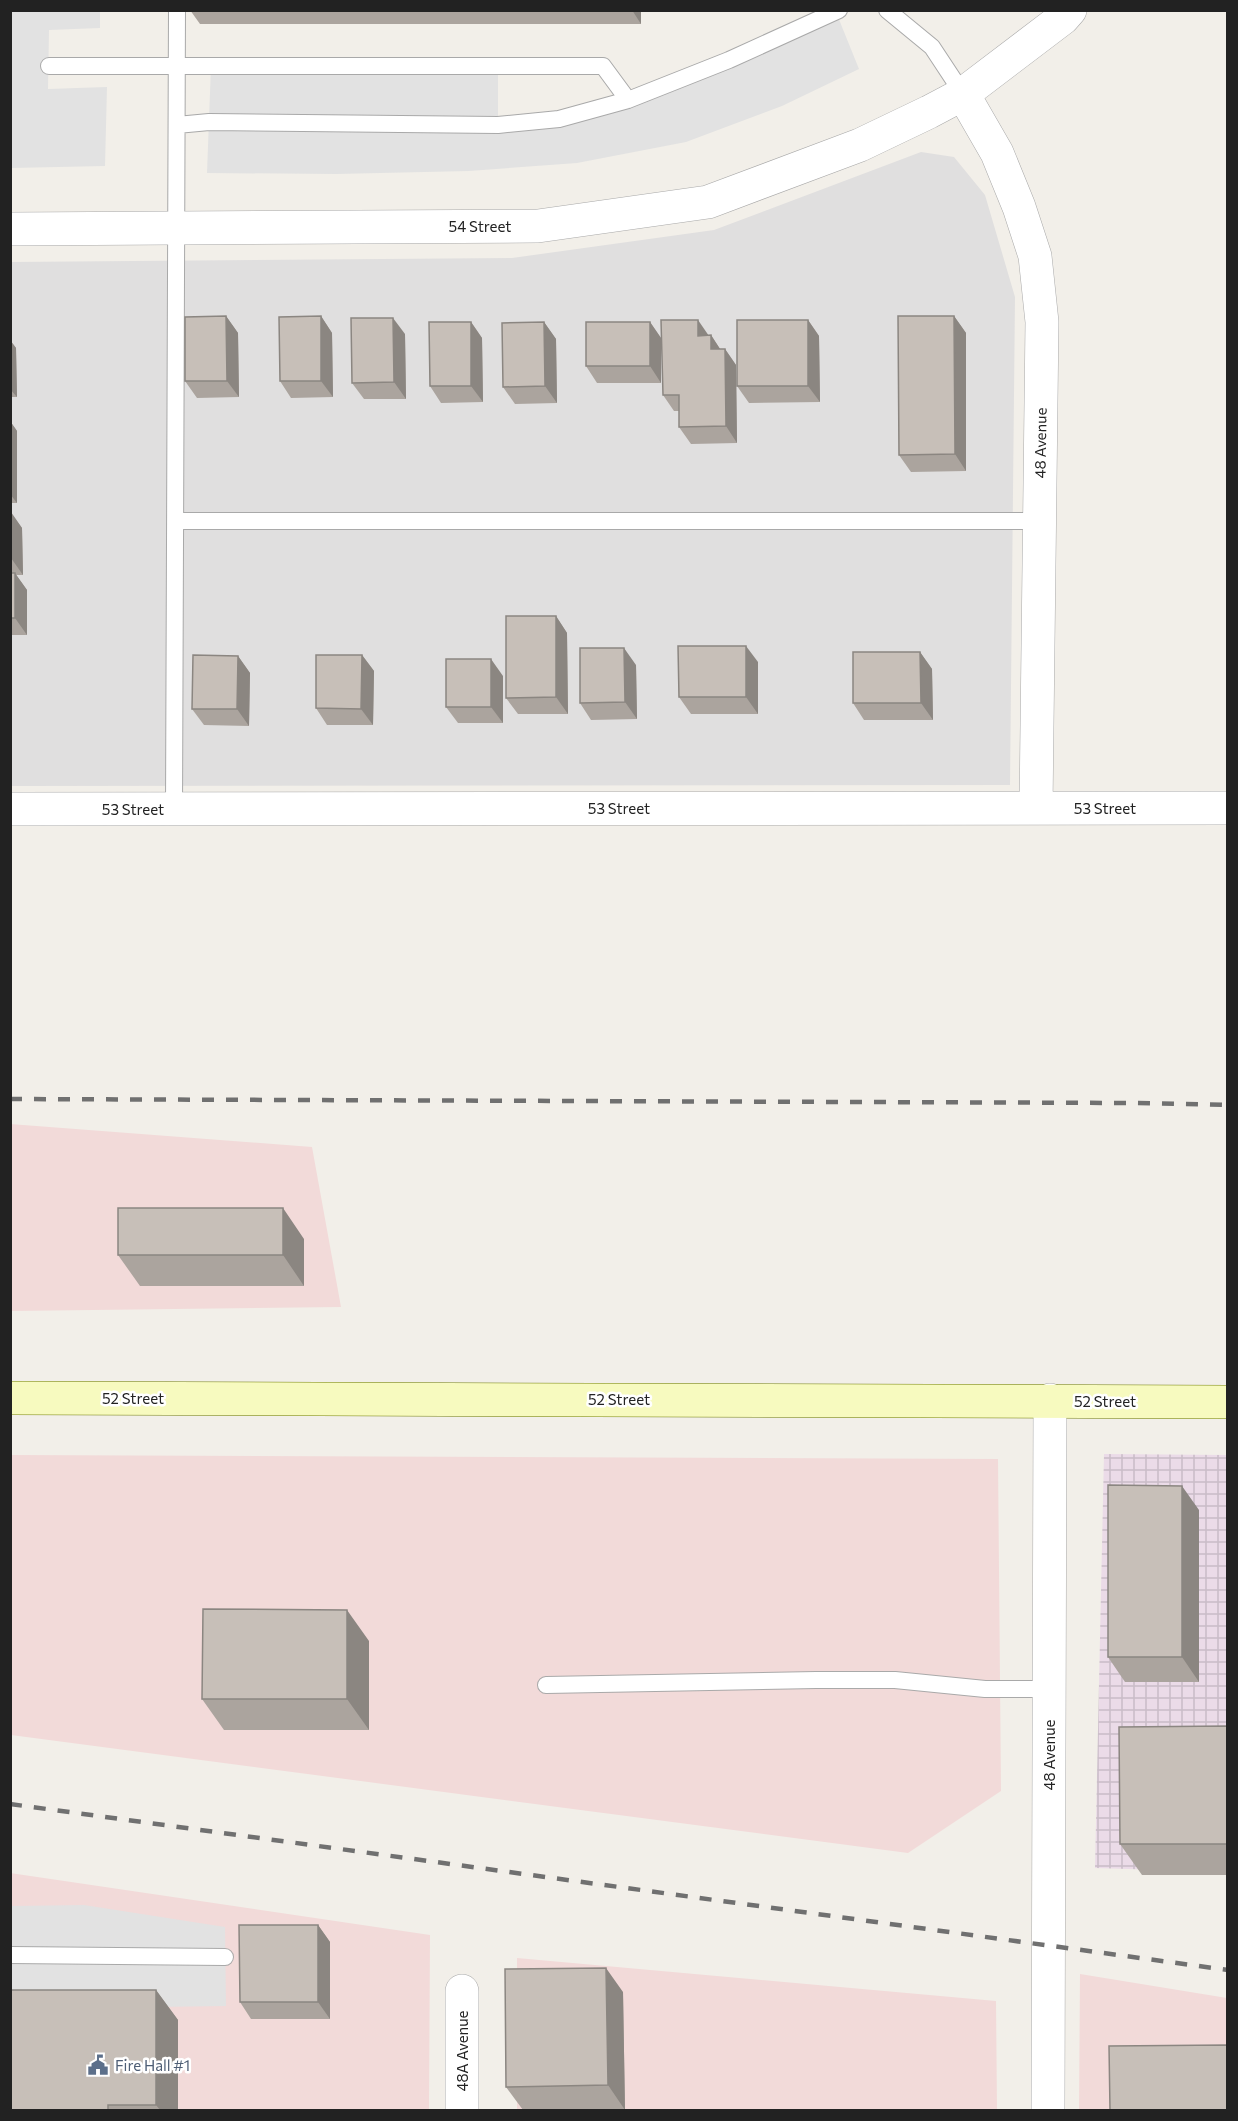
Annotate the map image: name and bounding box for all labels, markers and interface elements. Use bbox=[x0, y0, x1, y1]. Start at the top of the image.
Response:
street label: 54 Street bbox=[449, 217, 511, 235]
street label: 48 Avenue bbox=[1030, 407, 1050, 479]
street label: 53 Street bbox=[588, 799, 650, 817]
street label: 53 Street bbox=[1074, 799, 1136, 817]
street label: 53 Street bbox=[102, 800, 164, 818]
street label: 52 Street bbox=[102, 1389, 164, 1407]
street label: 52 Street bbox=[588, 1390, 650, 1408]
street label: 52 Street bbox=[1074, 1392, 1136, 1410]
street label: 48 Avenue bbox=[1040, 1719, 1058, 1790]
street label: 48A Avenue bbox=[453, 2010, 471, 2092]
public building icon: Fire Hall #1 bbox=[86, 2053, 110, 2077]
place label: Fire Hall #1 bbox=[115, 2056, 190, 2074]

